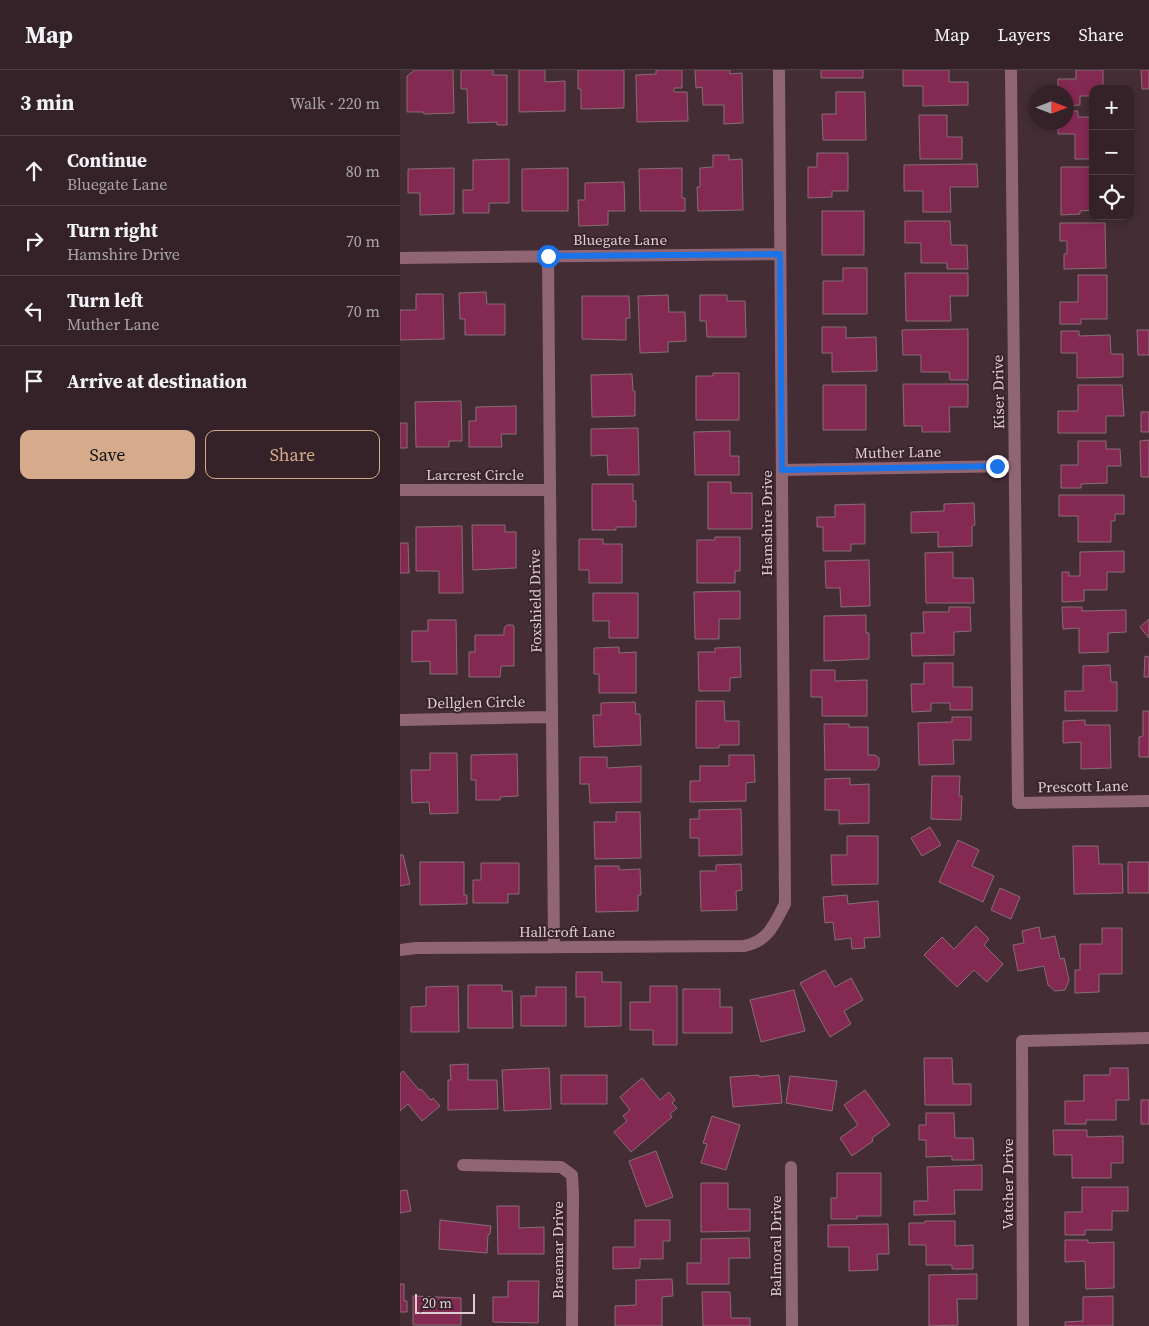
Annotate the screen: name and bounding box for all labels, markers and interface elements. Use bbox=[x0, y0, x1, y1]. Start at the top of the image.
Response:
text: Map bbox=[25, 18, 73, 51]
text: Map bbox=[934, 22, 969, 47]
text: Layers bbox=[997, 22, 1050, 47]
text: Share bbox=[1078, 22, 1124, 47]
north arrow bbox=[1029, 85, 1074, 130]
map controls bbox=[1089, 85, 1134, 220]
button: + bbox=[1089, 85, 1134, 130]
text: 3 min bbox=[20, 88, 75, 117]
text: Walk · 220 m bbox=[290, 92, 380, 114]
button: − bbox=[1089, 130, 1134, 175]
text: Continue bbox=[67, 147, 147, 173]
icon: ahead bbox=[20, 157, 48, 185]
text: 80 m bbox=[346, 160, 380, 182]
text: Bluegate Lane bbox=[67, 173, 168, 195]
button: locate bbox=[1089, 175, 1134, 220]
text: Turn right bbox=[67, 217, 158, 243]
icon: right bbox=[20, 227, 48, 255]
street label: Bluegate Lane bbox=[573, 229, 667, 250]
text: 70 m bbox=[346, 230, 380, 252]
text: Hamshire Drive bbox=[67, 243, 180, 265]
route start bbox=[537, 245, 560, 268]
text: Turn left bbox=[67, 287, 143, 313]
icon: left bbox=[20, 297, 48, 325]
text: 70 m bbox=[346, 300, 380, 322]
text: Muther Lane bbox=[67, 313, 159, 335]
street label: Kiser Drive bbox=[987, 354, 1009, 429]
icon: arrive bbox=[20, 367, 48, 395]
text: Arrive at destination bbox=[67, 368, 247, 394]
button: Save bbox=[20, 430, 195, 479]
button: Share bbox=[205, 430, 380, 479]
street label: Muther Lane bbox=[855, 441, 942, 463]
route end bbox=[986, 455, 1009, 478]
street label: Larcrest Circle bbox=[426, 464, 524, 485]
street label: Hamshire Drive bbox=[756, 470, 777, 576]
street label: Foxshield Drive bbox=[524, 549, 546, 653]
street label: Dellglen Circle bbox=[426, 691, 526, 713]
street label: Prescott Lane bbox=[1037, 775, 1129, 797]
street label: Hallcroft Lane bbox=[519, 921, 615, 942]
street label: Vatcher Drive bbox=[997, 1138, 1018, 1230]
street label: Balmoral Drive bbox=[765, 1195, 786, 1297]
street label: Braemar Drive bbox=[547, 1201, 568, 1299]
scale bar bbox=[415, 1291, 475, 1314]
text: 20 m bbox=[422, 1293, 452, 1313]

